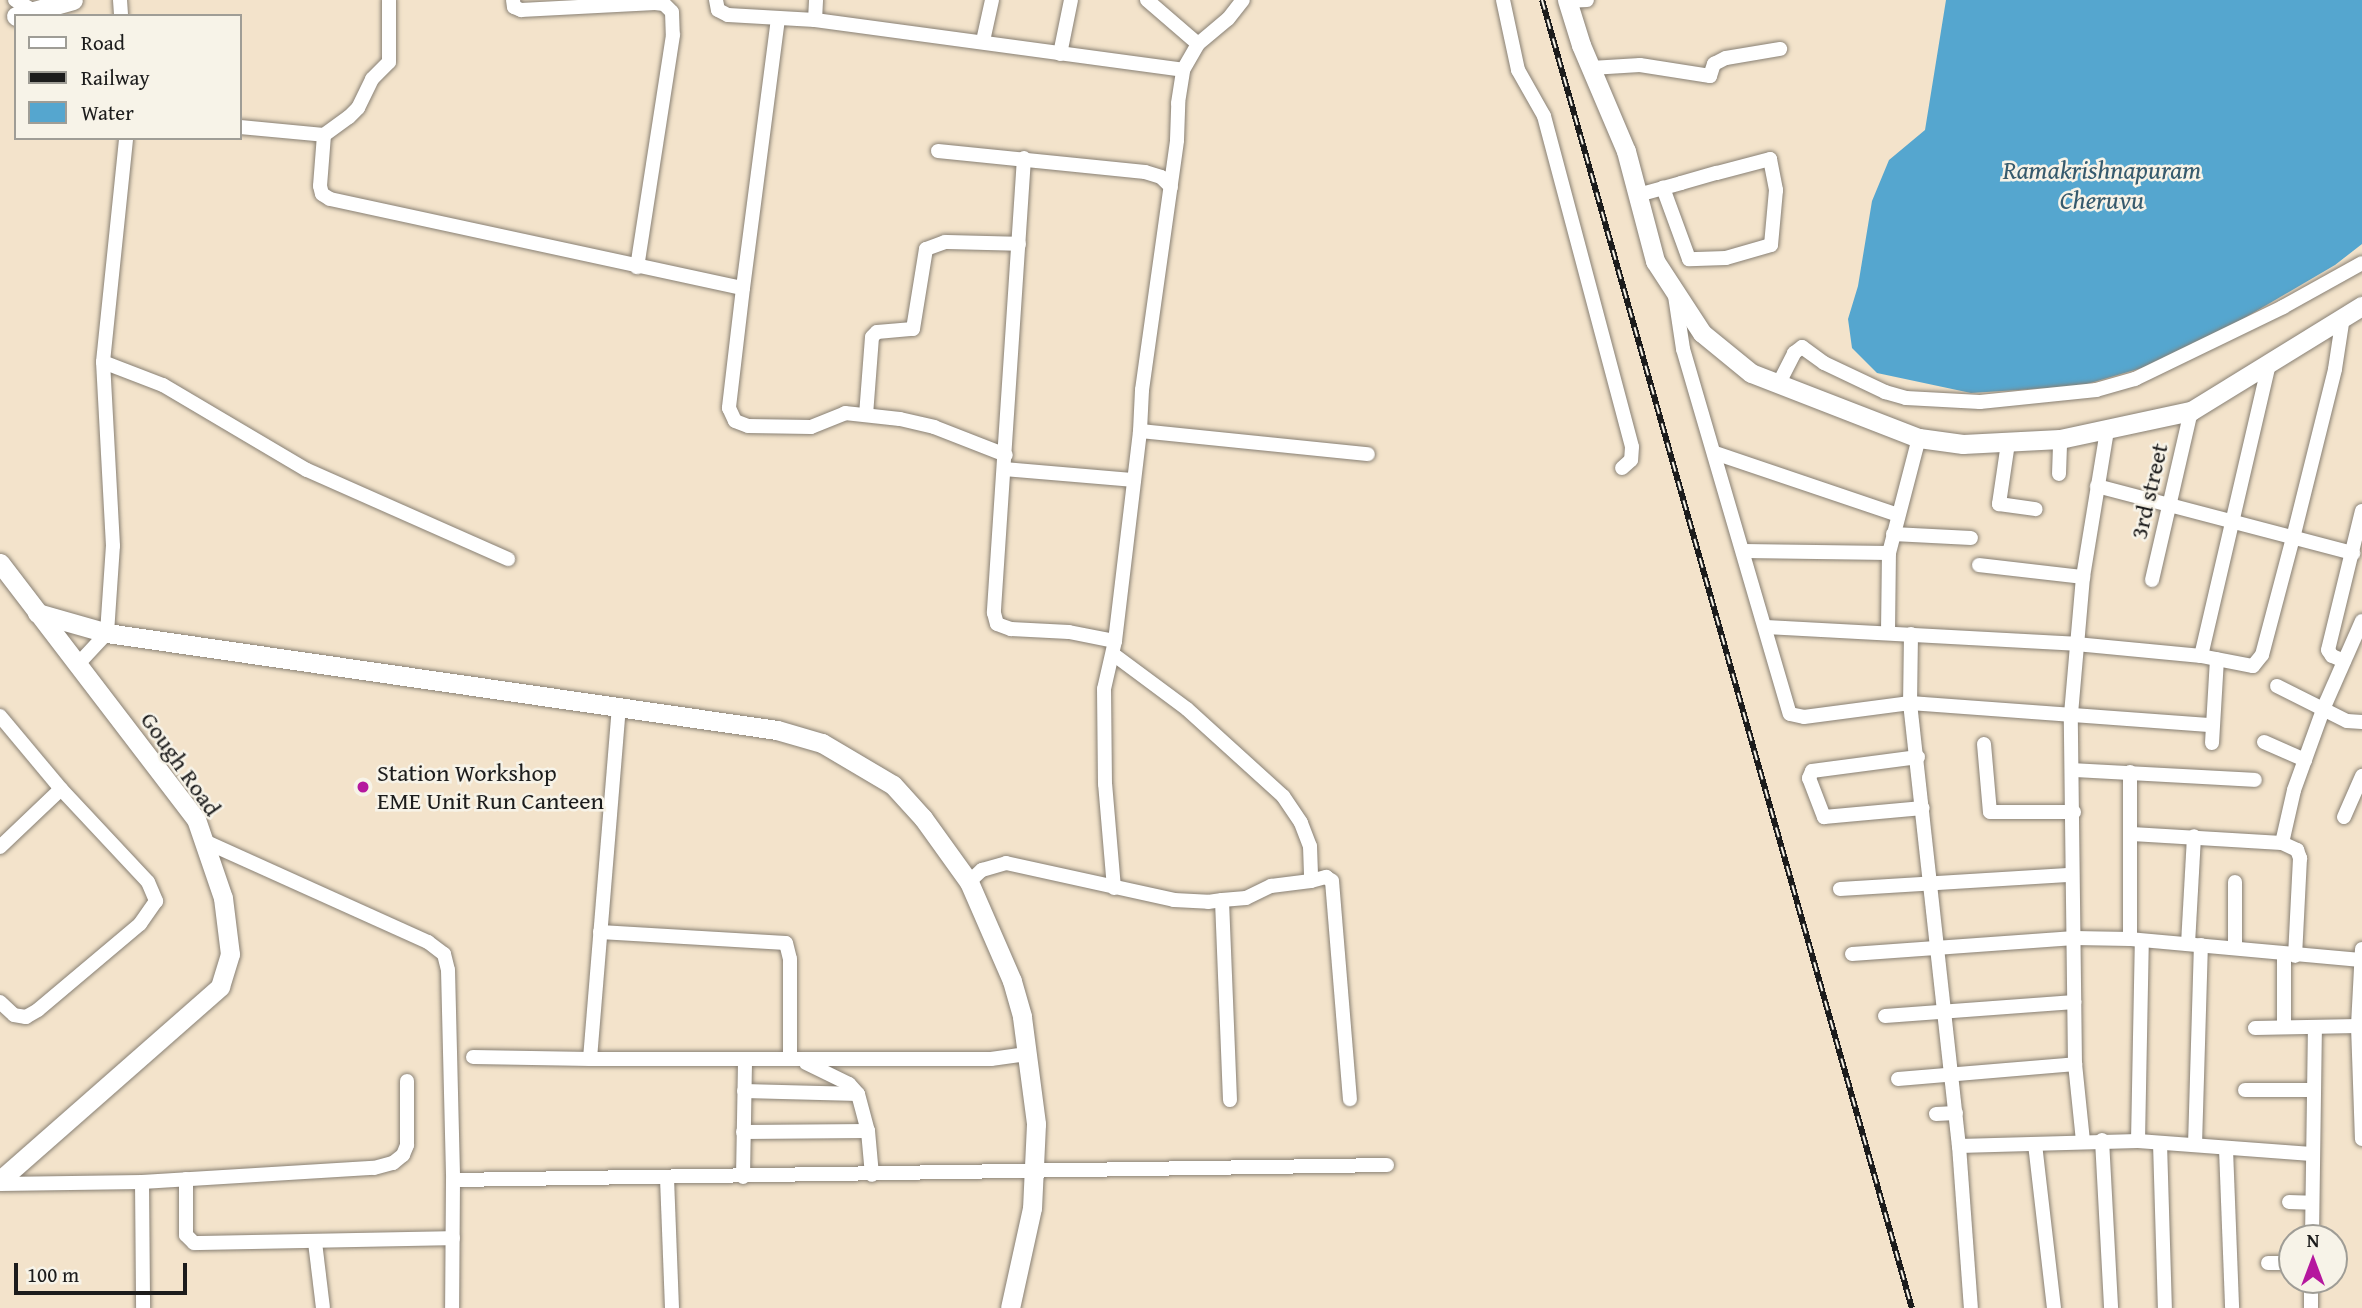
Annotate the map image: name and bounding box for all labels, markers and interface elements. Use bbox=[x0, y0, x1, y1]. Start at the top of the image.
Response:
legend bbox=[14, 14, 242, 140]
text: Road bbox=[81, 27, 125, 58]
text: Railway bbox=[81, 62, 150, 93]
text: Water bbox=[81, 97, 134, 128]
water label: Ramakrishnapuram Cheruvu bbox=[2003, 154, 2201, 216]
street label: 3rd street bbox=[2124, 440, 2174, 542]
street label: Gough Road bbox=[135, 706, 227, 822]
place label: Station Workshop EME Unit Run Canteen bbox=[377, 759, 604, 815]
marker: Station Workshop EME Unit Run Canteen bbox=[355, 779, 371, 795]
north arrow bbox=[2278, 1224, 2348, 1294]
text: N bbox=[2307, 1226, 2319, 1254]
scale bar bbox=[18, 1248, 191, 1292]
text: 100 m bbox=[27, 1259, 79, 1290]

